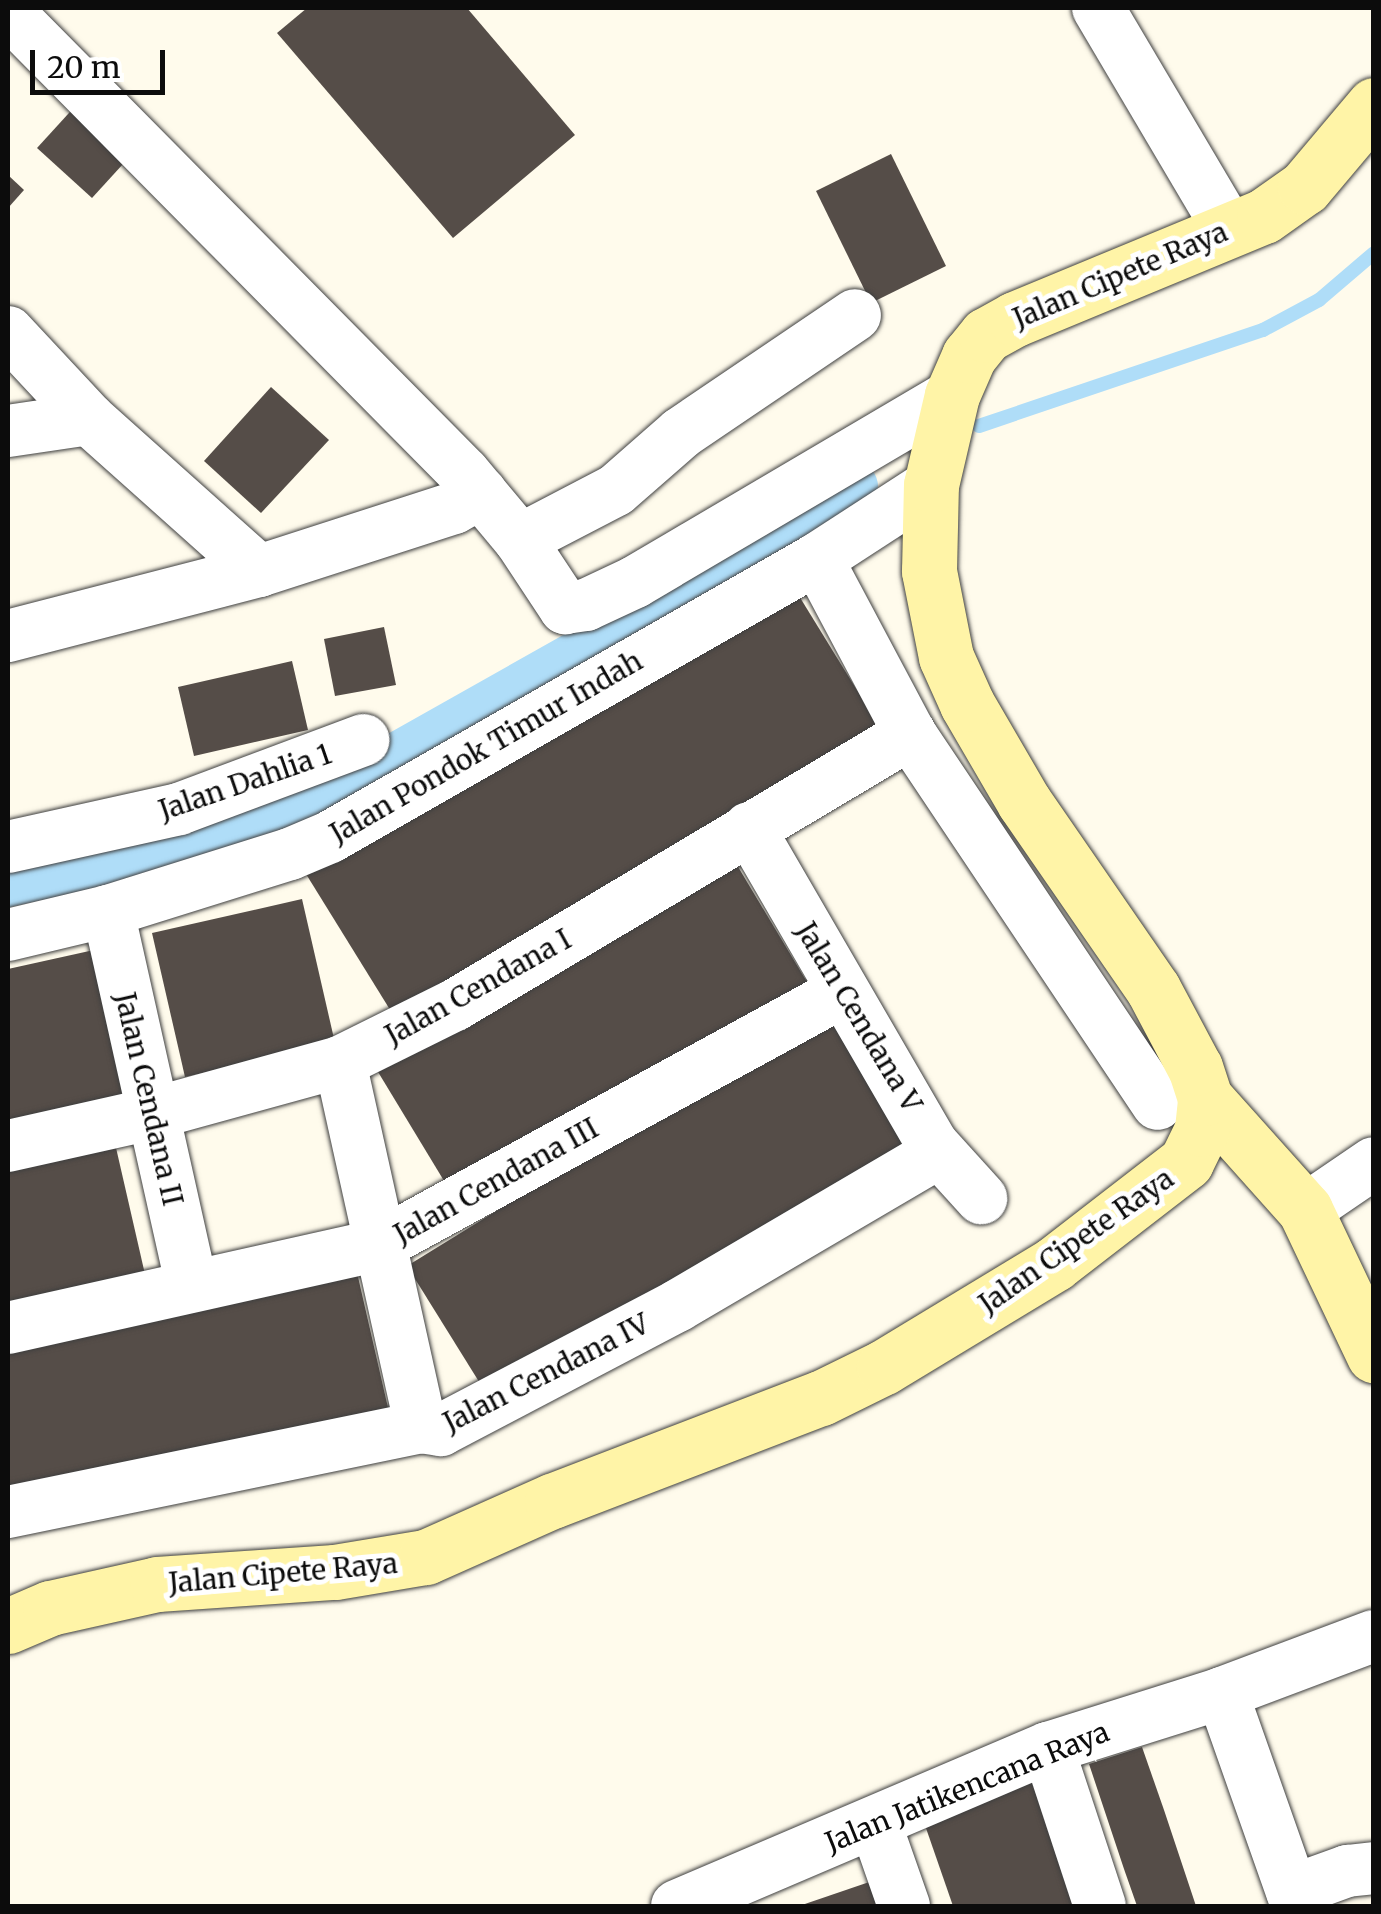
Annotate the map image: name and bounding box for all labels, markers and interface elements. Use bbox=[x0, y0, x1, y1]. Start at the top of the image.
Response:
scale bar bbox=[35, 30, 170, 92]
text: 20 m bbox=[47, 48, 120, 86]
street label: Jalan Cipete Raya bbox=[1008, 215, 1232, 335]
street label: Jalan Pondok Timur Indah bbox=[324, 644, 648, 850]
street label: Jalan Dahlia 1 bbox=[154, 737, 336, 827]
street label: Jalan Cendana V bbox=[789, 916, 929, 1118]
street label: Jalan Cendana I bbox=[379, 922, 577, 1052]
street label: Jalan Cendana II bbox=[108, 989, 190, 1209]
street label: Jalan Cendana III bbox=[388, 1111, 604, 1251]
street label: Jalan Cipete Raya bbox=[972, 1161, 1180, 1321]
street label: Jalan Cendana IV bbox=[437, 1307, 655, 1439]
street label: Jalan Cipete Raya bbox=[167, 1546, 399, 1600]
street label: Jalan Jatikencana Raya bbox=[820, 1715, 1114, 1859]

